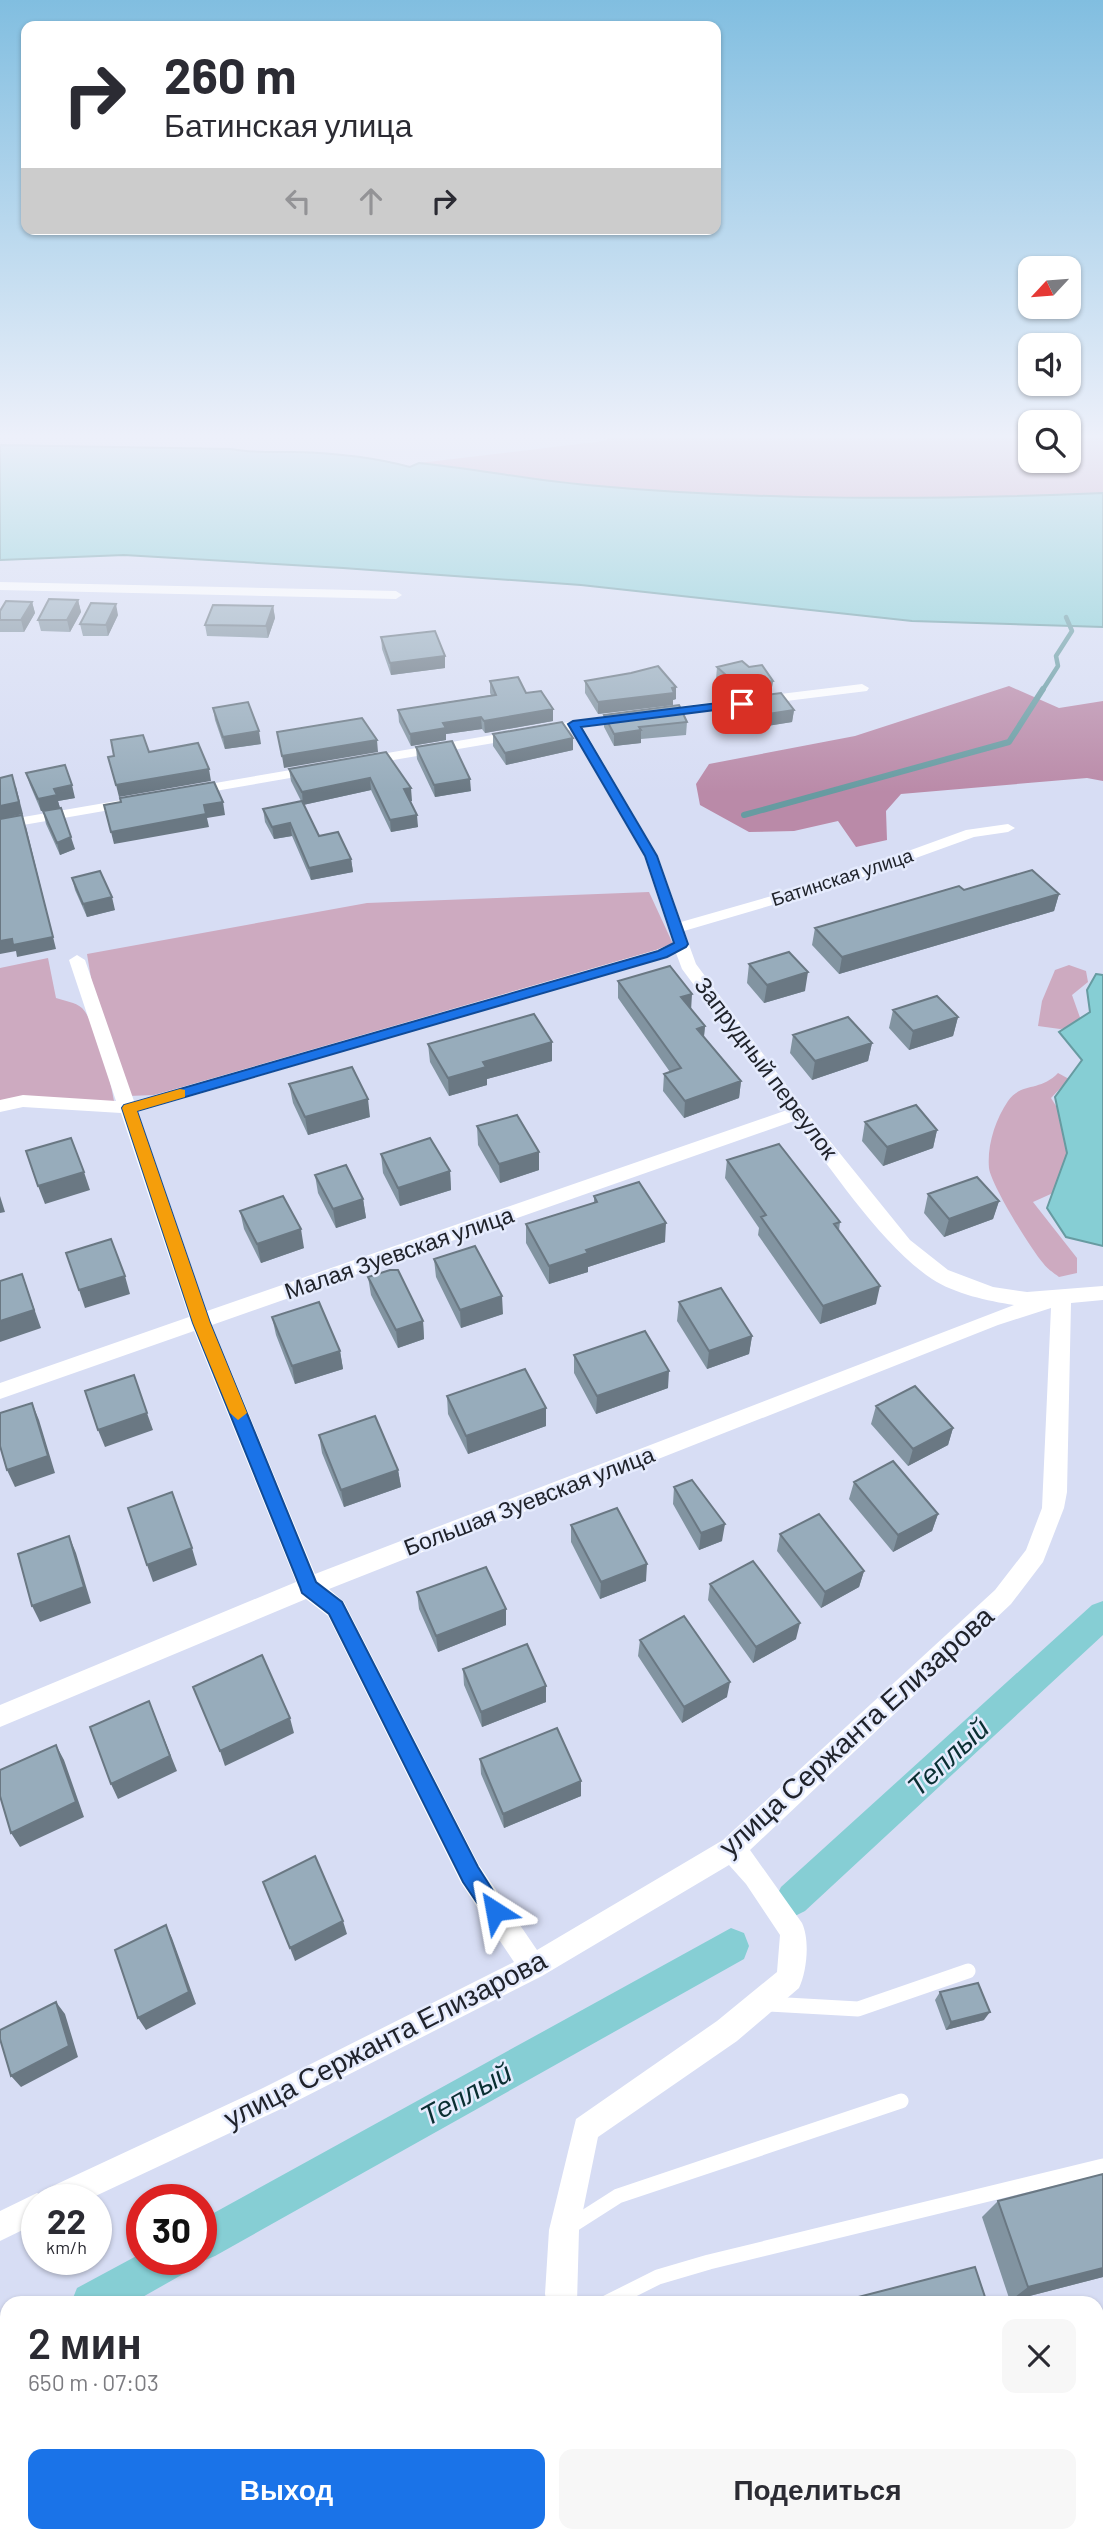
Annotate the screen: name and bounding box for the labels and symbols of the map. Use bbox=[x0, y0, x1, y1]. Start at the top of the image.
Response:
north arrow bbox=[1018, 256, 1082, 318]
pin bbox=[712, 674, 772, 734]
street label: Батинская улица bbox=[768, 843, 916, 910]
street label: Запрудный переулок bbox=[689, 971, 845, 1165]
street label: Малая Зуевская улица bbox=[280, 1200, 517, 1304]
street label: Большая Зуевская улица bbox=[399, 1439, 658, 1561]
street label: улица Сержанта Елизарова bbox=[711, 1598, 1000, 1863]
water label: Теплый bbox=[899, 1710, 995, 1803]
position arrow bbox=[458, 1874, 532, 1948]
street label: улица Сержанта Елизарова bbox=[217, 1942, 552, 2134]
water label: Теплый bbox=[414, 2054, 517, 2132]
speed limit sign: 30 bbox=[126, 2184, 217, 2275]

